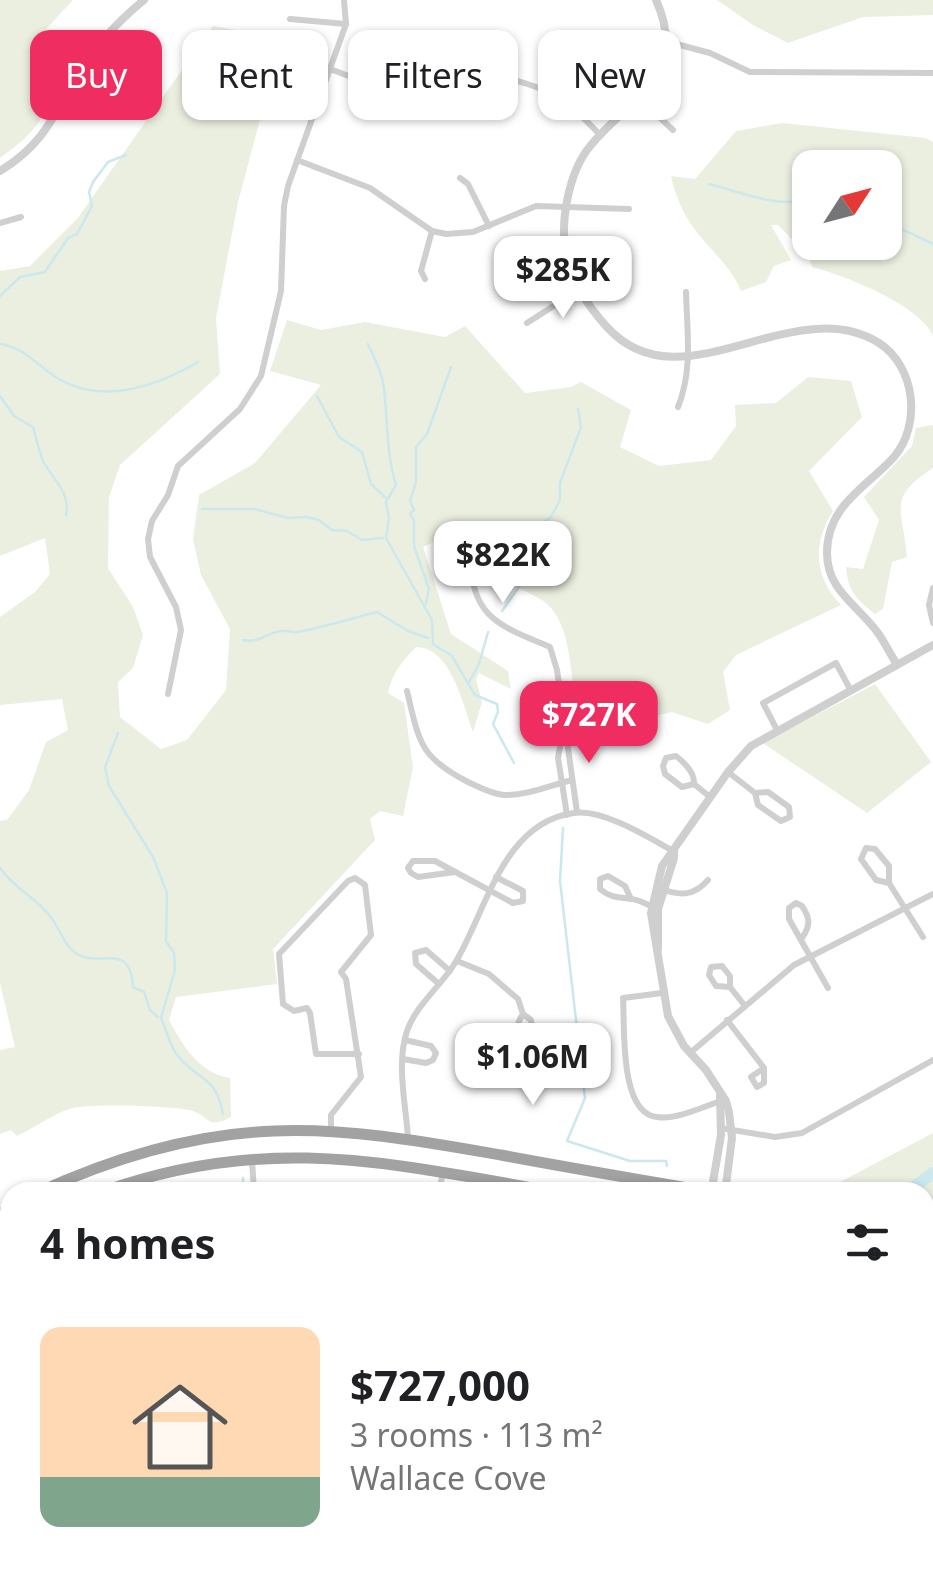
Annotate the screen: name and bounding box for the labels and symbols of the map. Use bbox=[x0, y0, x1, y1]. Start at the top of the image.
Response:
north arrow bbox=[792, 150, 902, 260]
pin: $285K bbox=[493, 236, 633, 321]
pin: $822K bbox=[433, 521, 573, 606]
pin: $727K bbox=[519, 681, 659, 766]
pin: $1.06M bbox=[452, 1023, 614, 1108]

